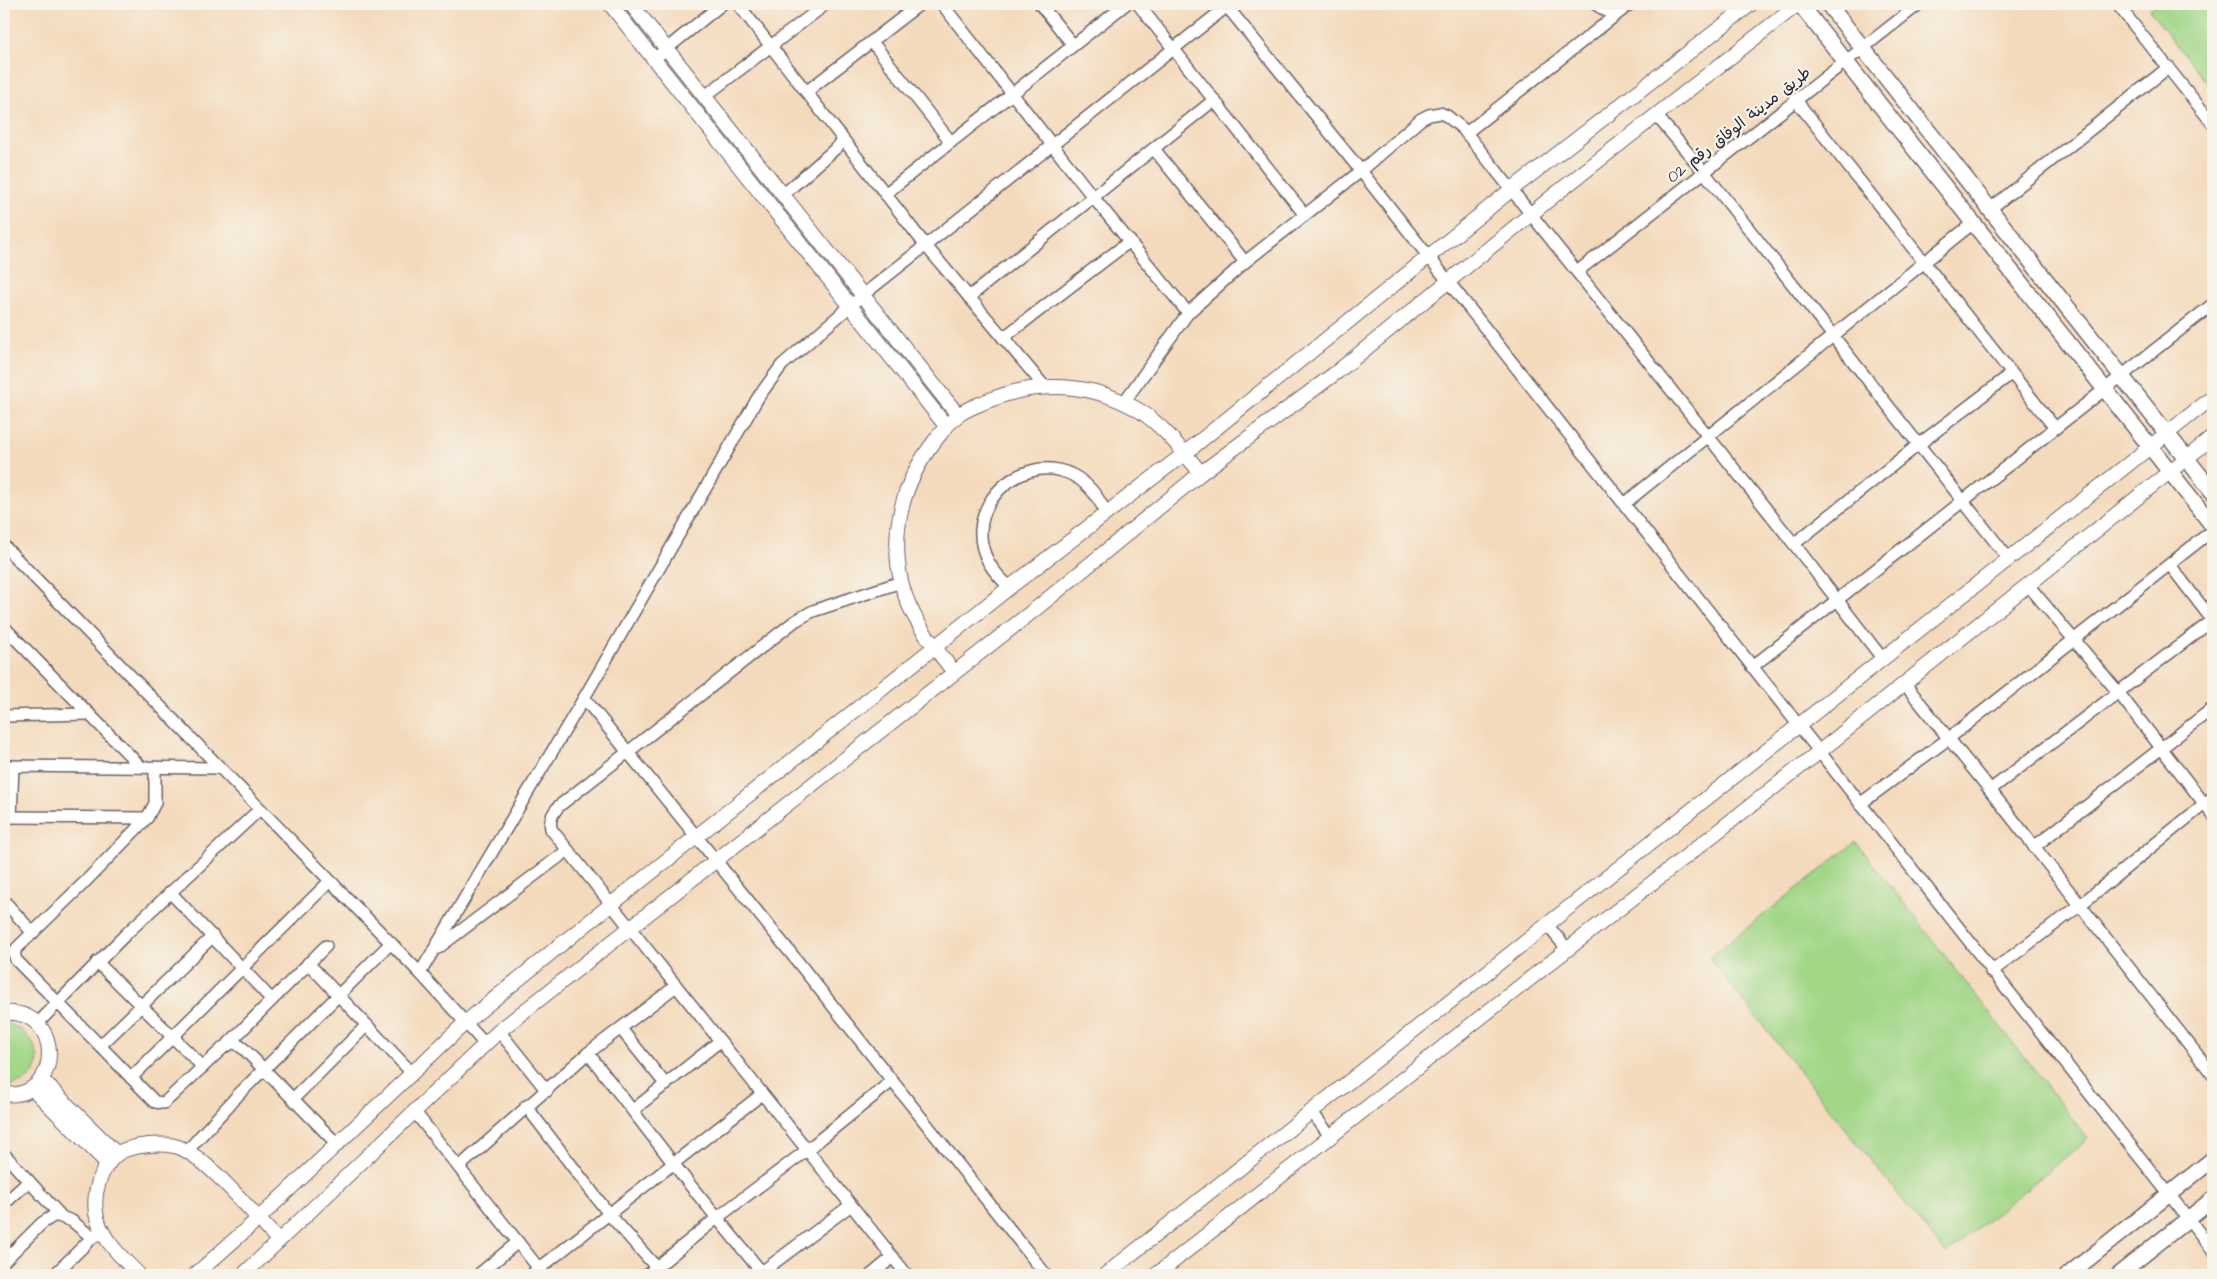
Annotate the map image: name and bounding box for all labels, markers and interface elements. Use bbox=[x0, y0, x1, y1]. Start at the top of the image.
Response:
street label: طريق مدينة الوفاق رقم 02 bbox=[1662, 62, 1816, 189]

